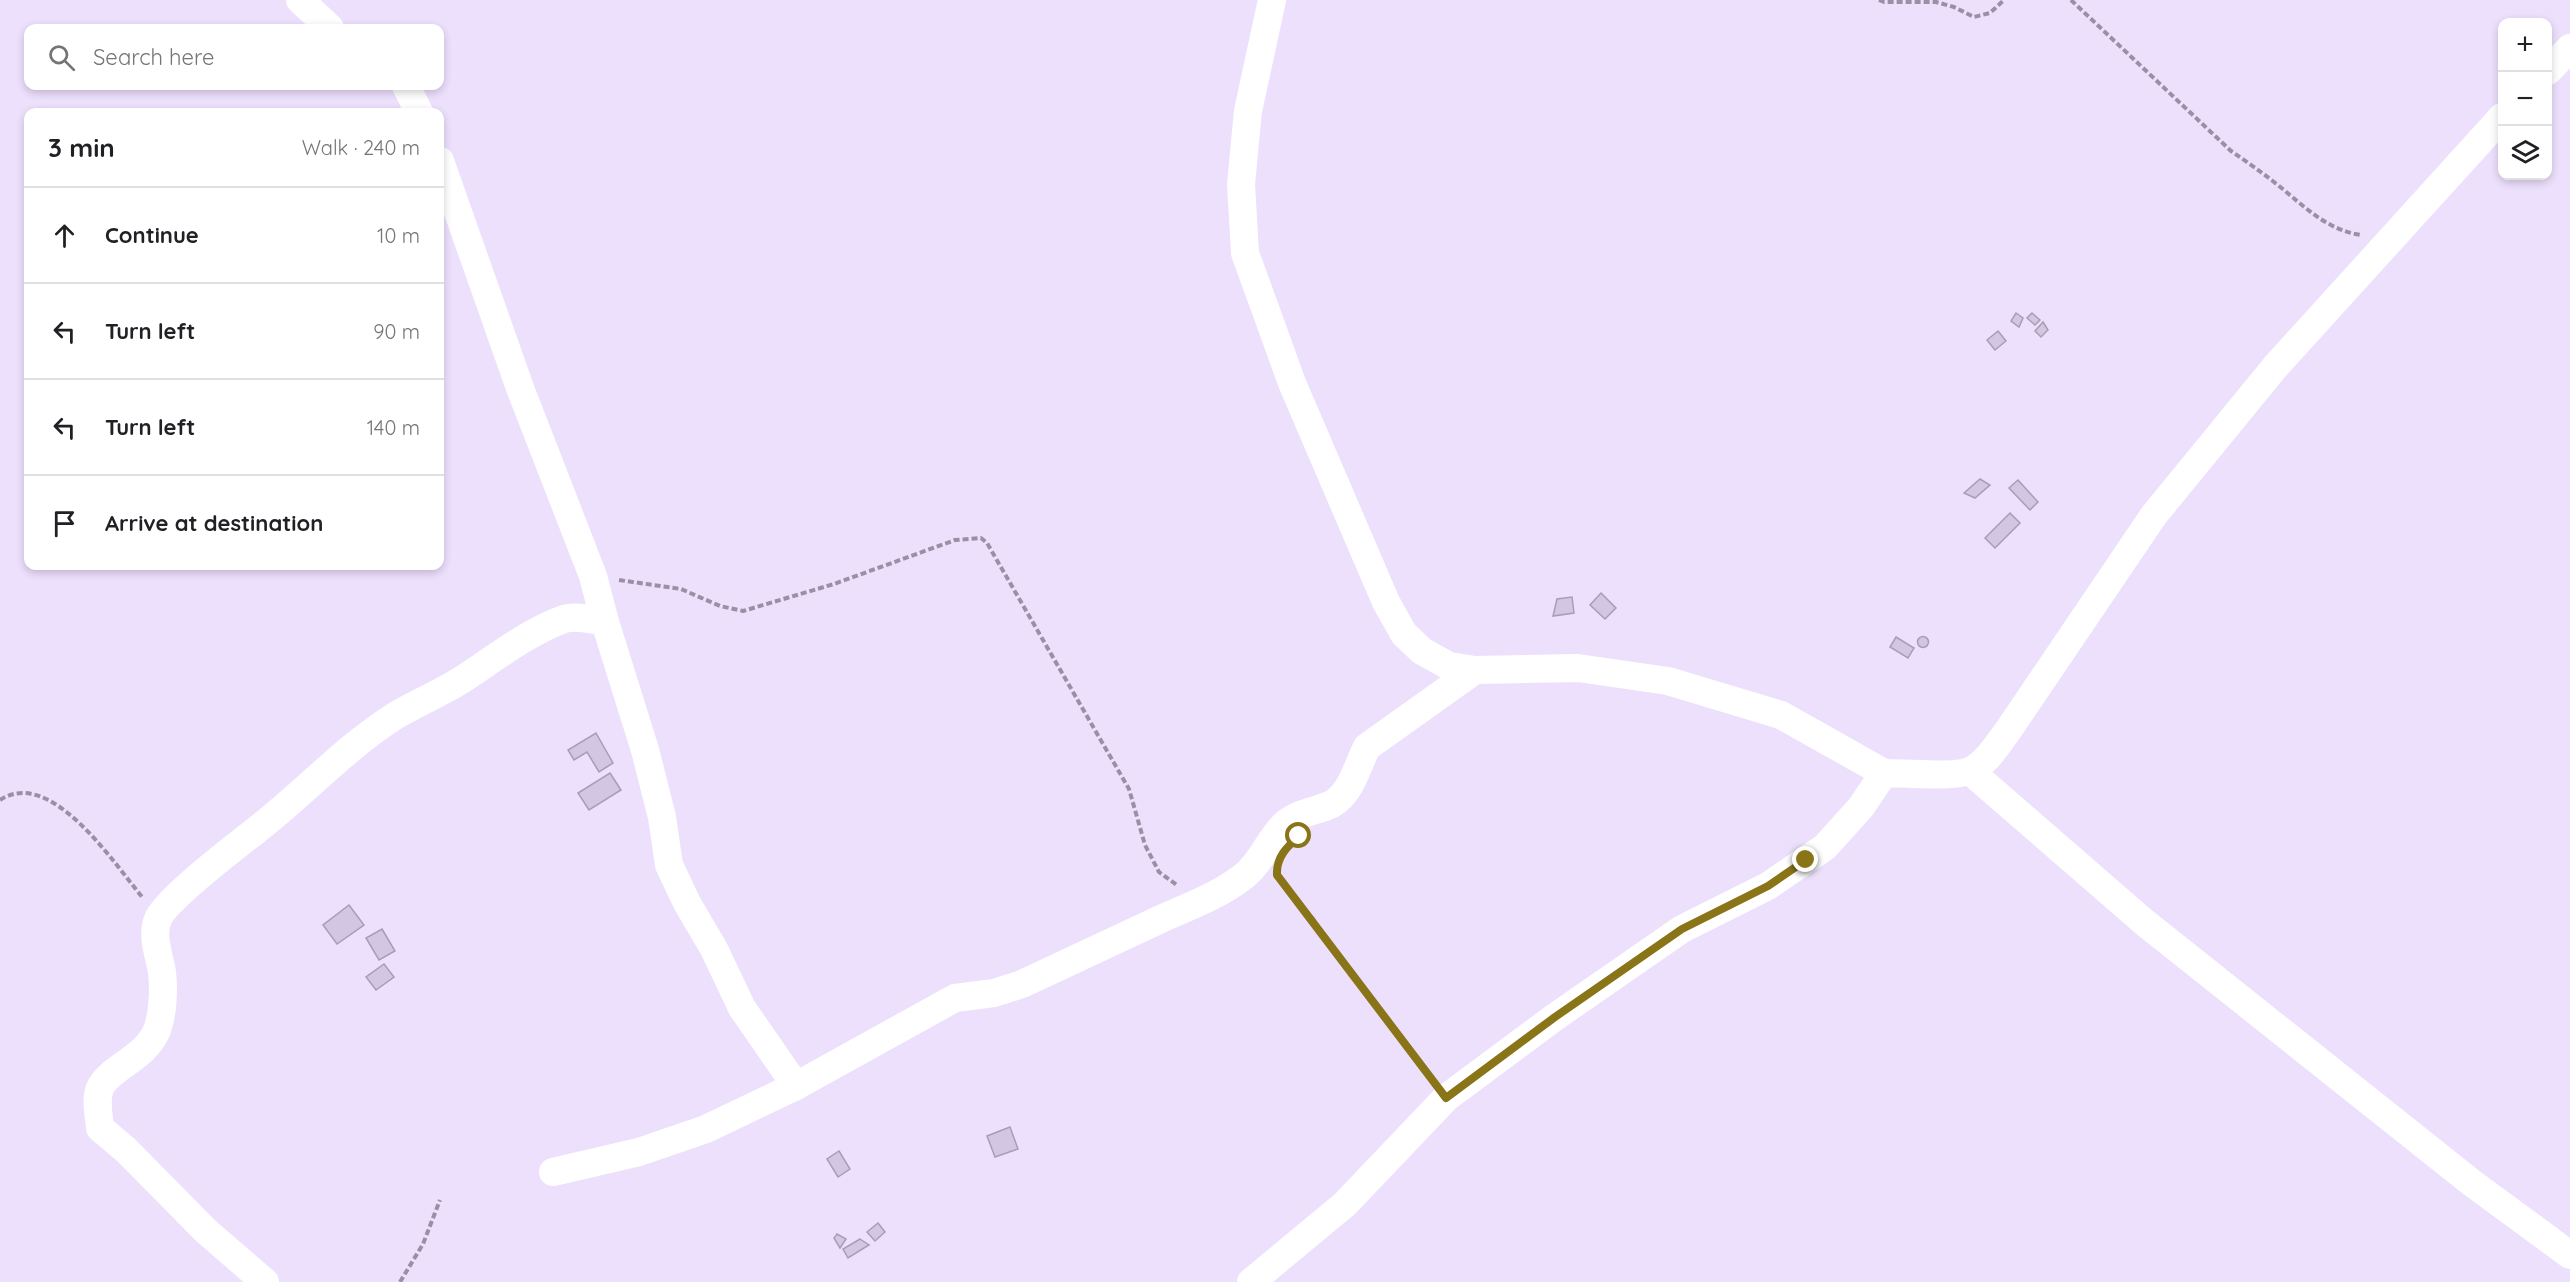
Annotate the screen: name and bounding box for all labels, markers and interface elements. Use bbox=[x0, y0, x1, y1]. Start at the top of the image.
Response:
map controls bbox=[2498, 18, 2552, 180]
button: + bbox=[2498, 18, 2552, 72]
search box bbox=[24, 24, 444, 90]
icon: search bbox=[45, 41, 78, 74]
text: Search here bbox=[93, 43, 214, 71]
button: − bbox=[2498, 72, 2552, 126]
button: layers bbox=[2498, 126, 2552, 180]
text: 3 min bbox=[48, 131, 115, 164]
text: Walk · 240 m bbox=[302, 135, 420, 160]
icon: ahead bbox=[48, 219, 81, 252]
text: Continue bbox=[105, 221, 199, 249]
text: 10 m bbox=[377, 223, 420, 248]
icon: left bbox=[48, 315, 81, 348]
text: Turn left bbox=[105, 317, 195, 345]
text: 90 m bbox=[373, 319, 420, 344]
icon: left bbox=[48, 411, 81, 444]
text: Turn left bbox=[105, 413, 195, 441]
text: 140 m bbox=[367, 415, 420, 440]
icon: arrive bbox=[48, 507, 81, 540]
text: Arrive at destination bbox=[105, 509, 323, 537]
route start bbox=[1285, 822, 1311, 848]
route end bbox=[1792, 846, 1818, 872]

